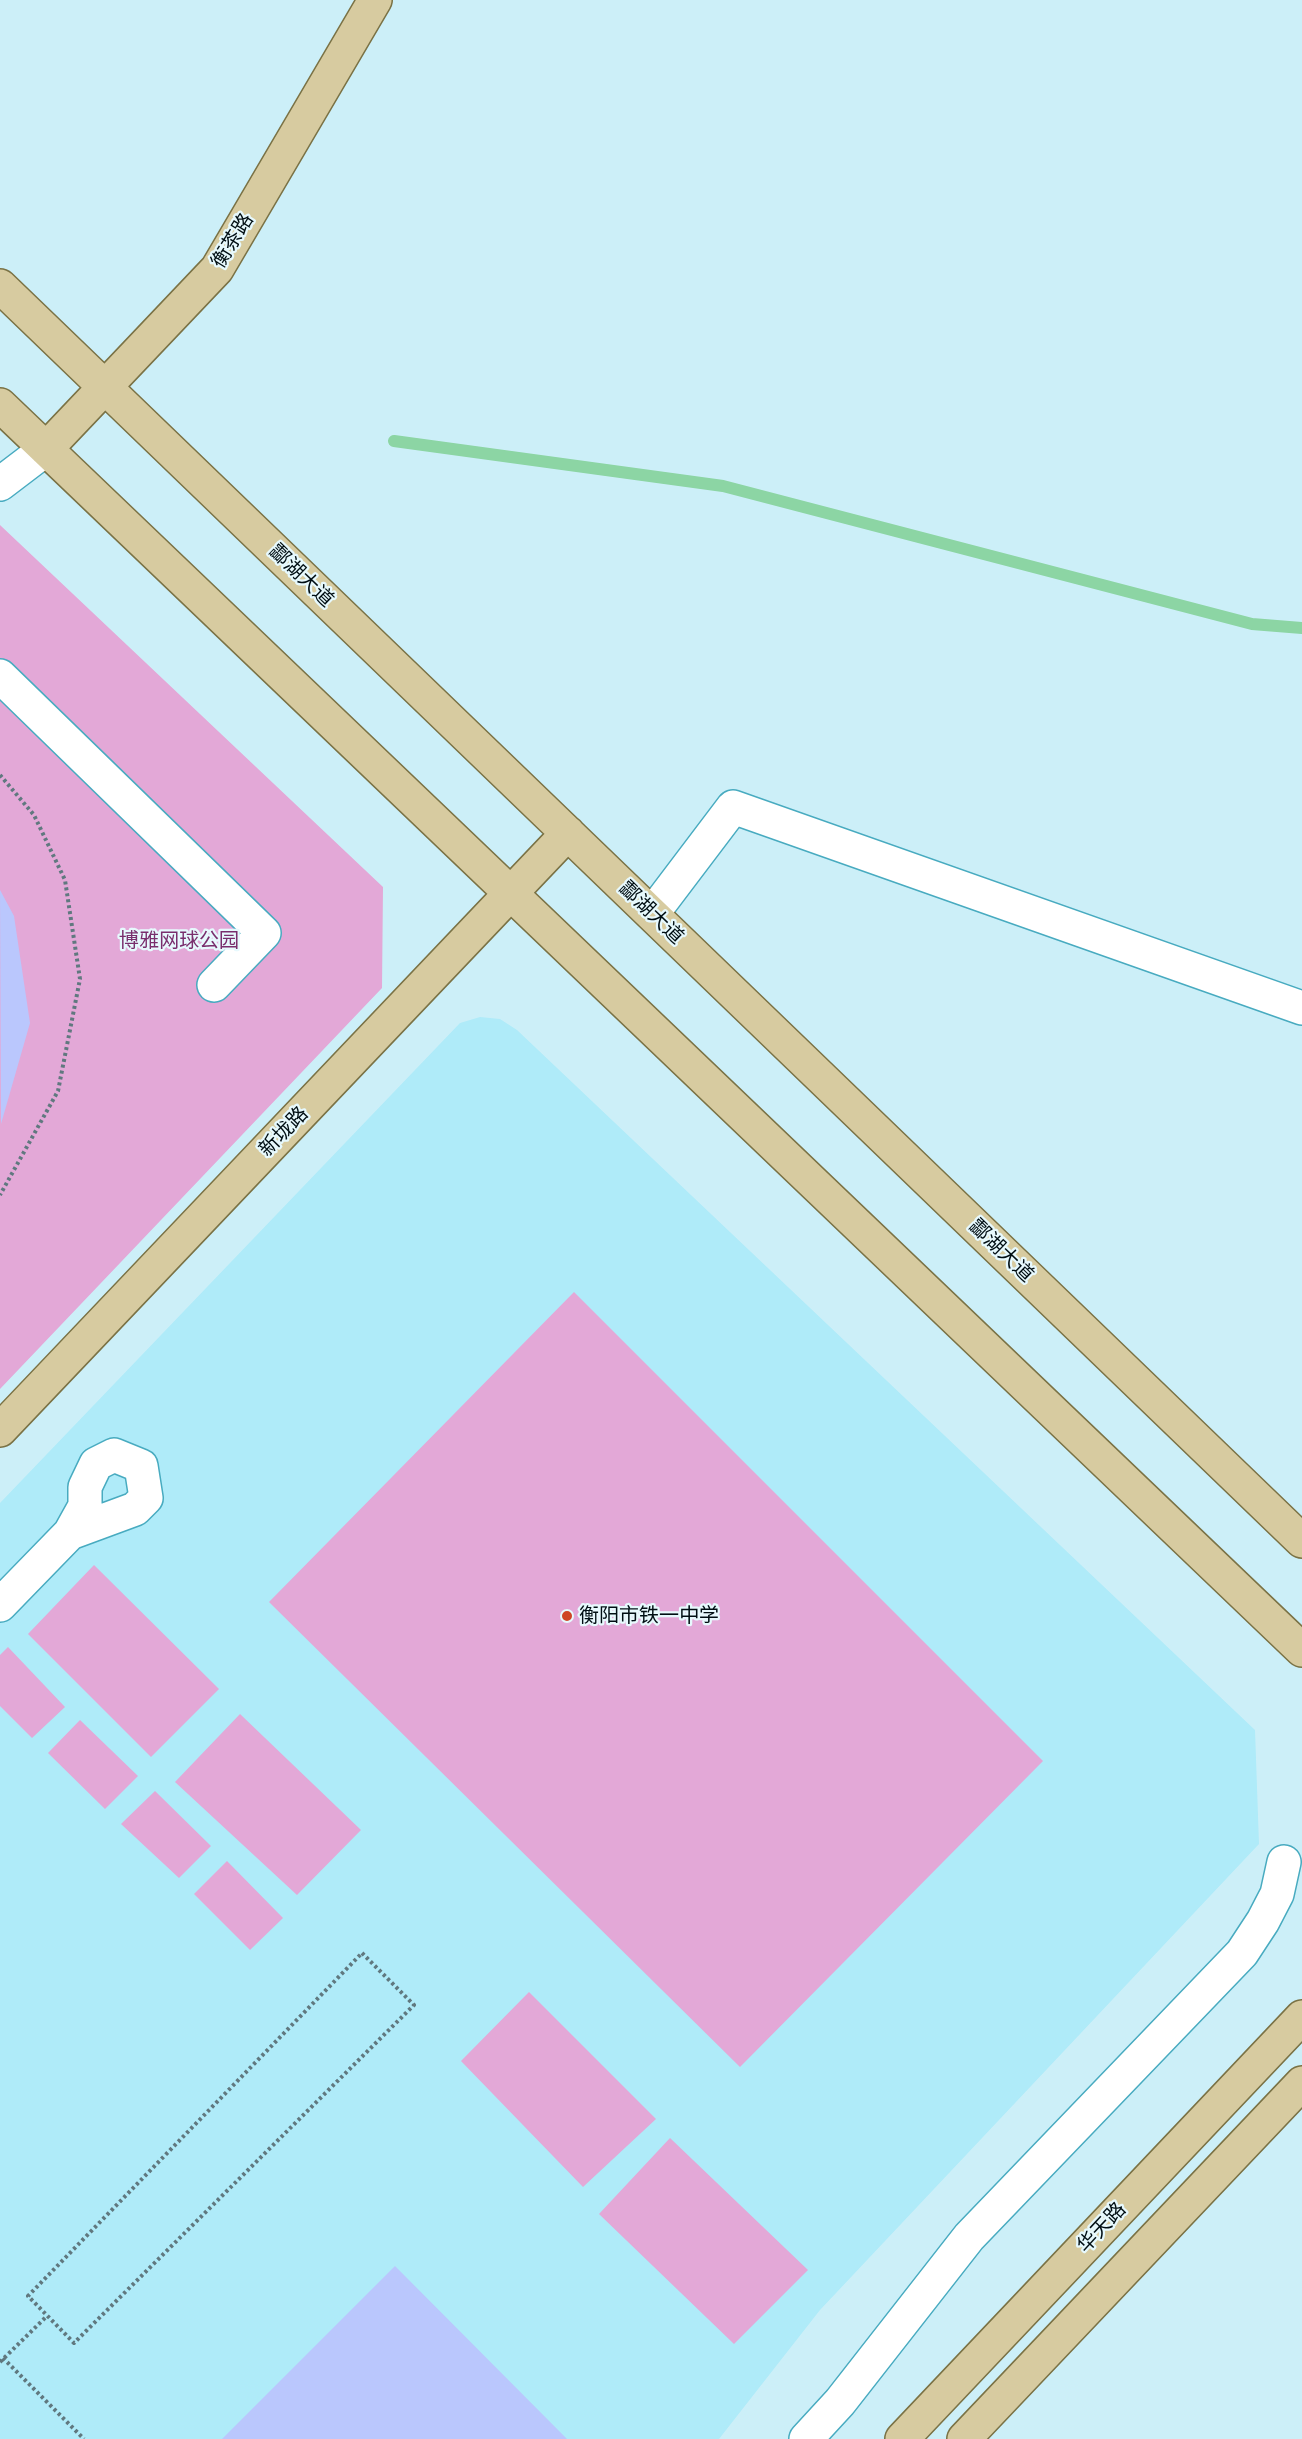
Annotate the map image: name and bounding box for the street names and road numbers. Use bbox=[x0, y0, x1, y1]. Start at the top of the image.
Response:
street label: 衡茶路 bbox=[207, 209, 259, 273]
street label: 酃湖大道 bbox=[264, 540, 338, 612]
street label: 酃湖大道 bbox=[614, 877, 688, 949]
street label: 新垅路 bbox=[255, 1102, 313, 1162]
street label: 酃湖大道 bbox=[964, 1215, 1038, 1287]
street label: 华天路 bbox=[1073, 2198, 1131, 2258]

